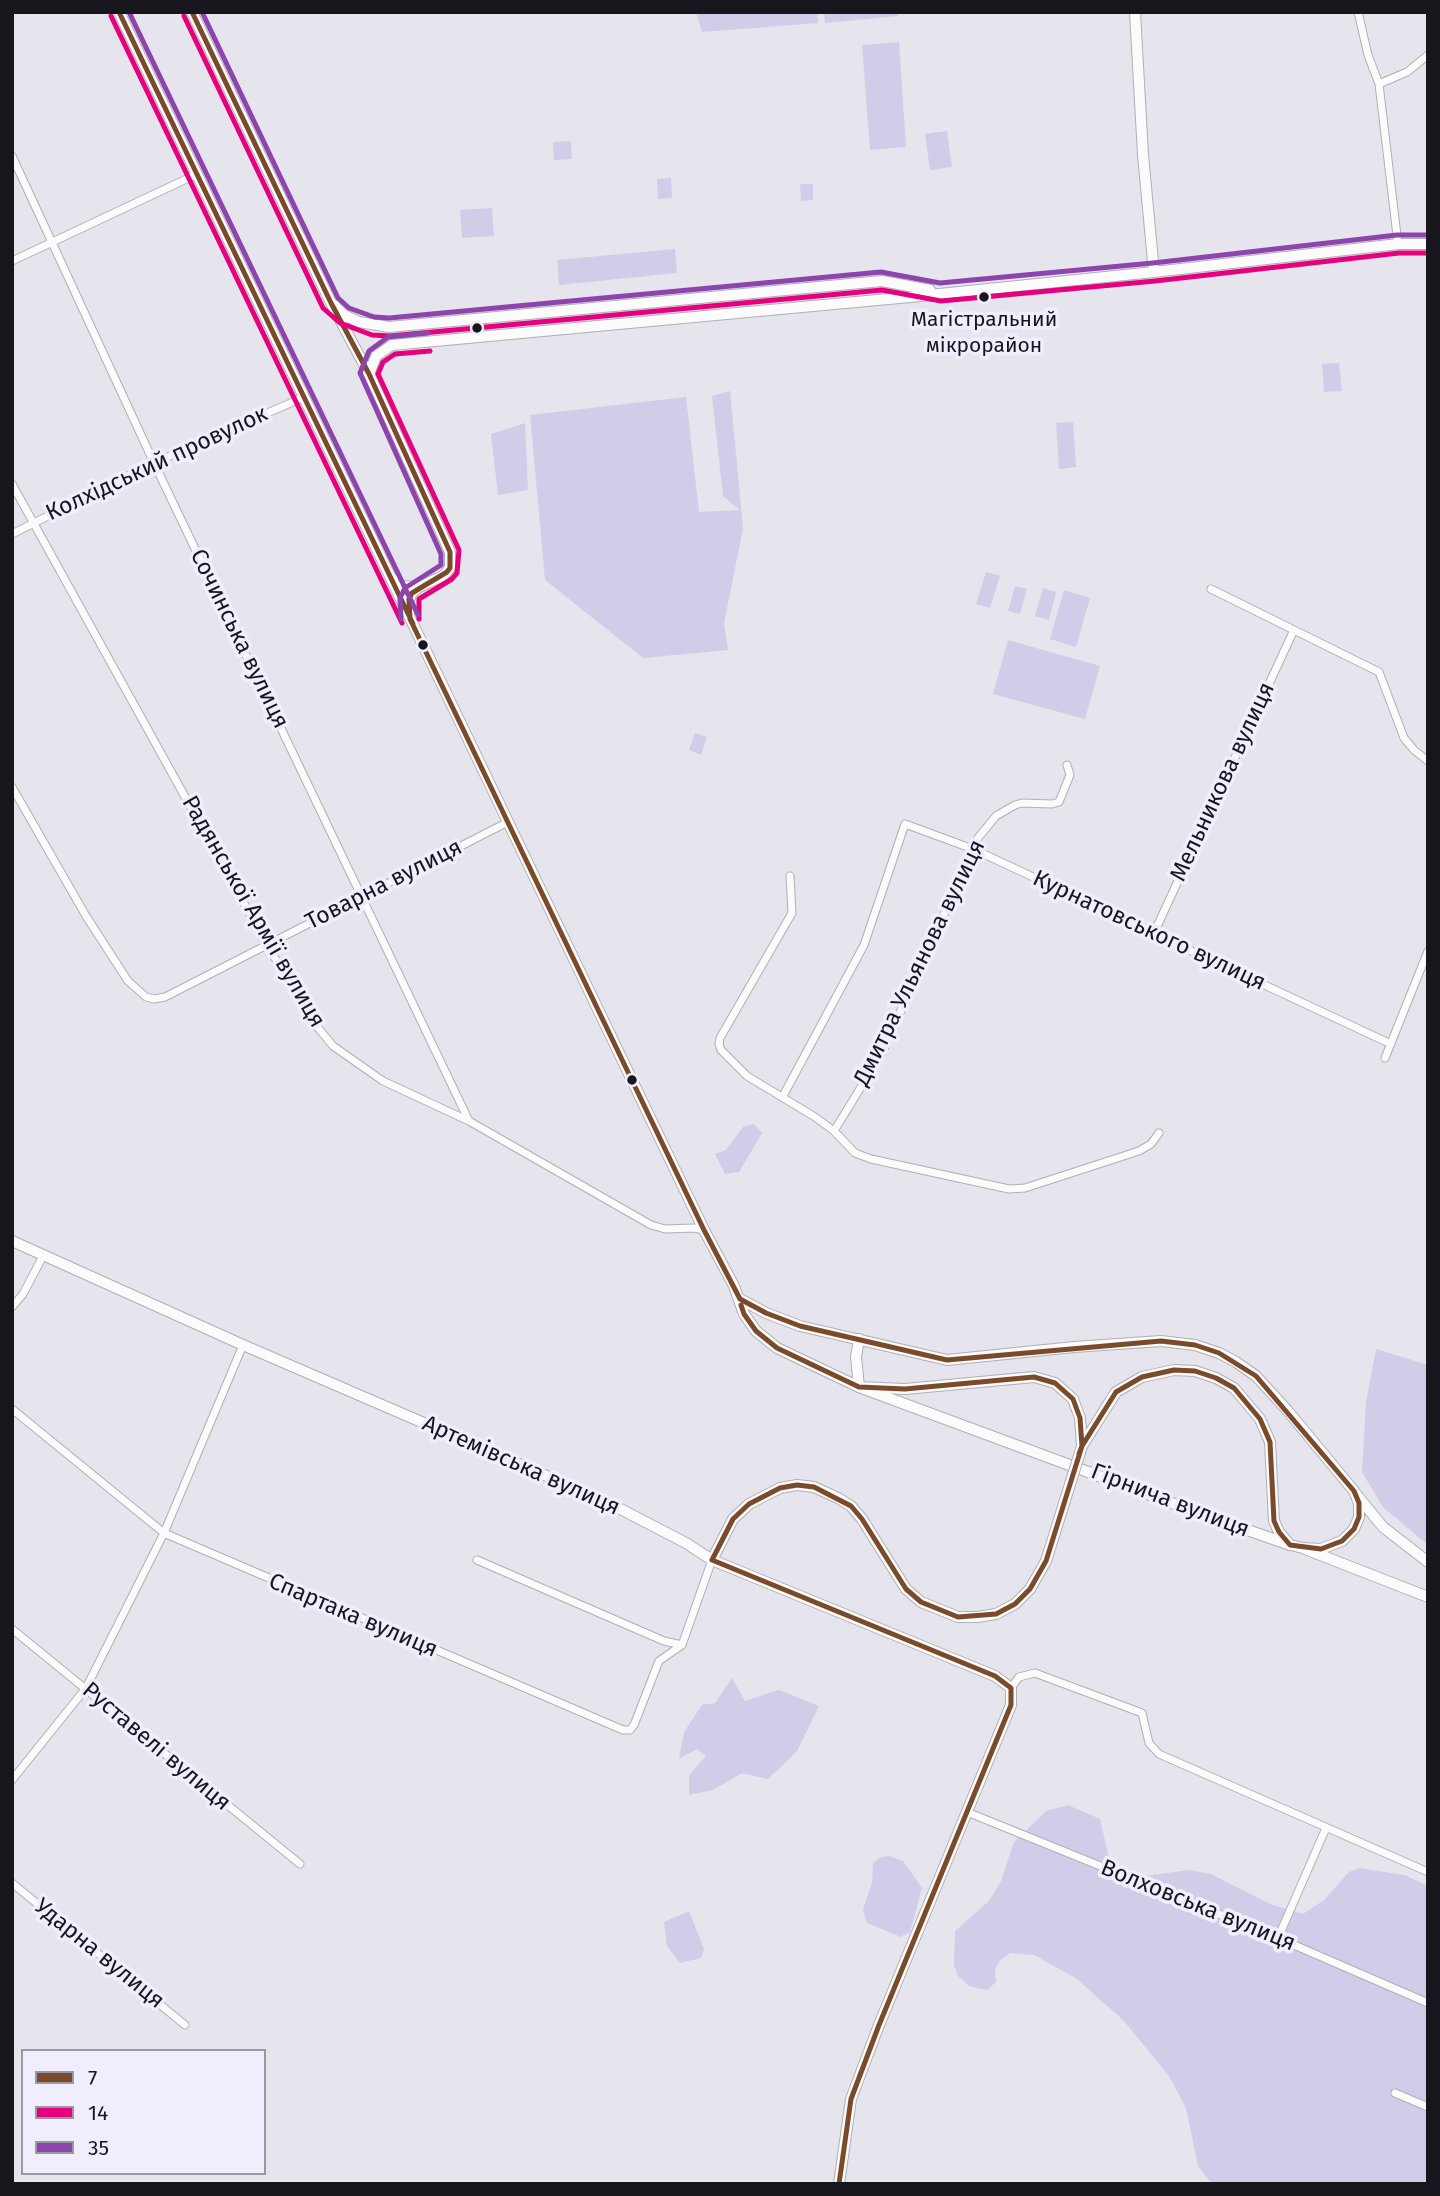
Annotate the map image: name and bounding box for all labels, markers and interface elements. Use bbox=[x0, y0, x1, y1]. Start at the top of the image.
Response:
marker: Магістральний мікрорайон bbox=[977, 290, 991, 304]
place label: Магістральний мікрорайон bbox=[911, 307, 1057, 357]
unlabelled marker bbox=[470, 321, 484, 335]
street label: Колхідський провулок bbox=[42, 400, 272, 528]
street label: Сочинська вулиця bbox=[184, 545, 294, 733]
unlabelled marker bbox=[416, 638, 430, 652]
street label: Мельникова вулиця bbox=[1165, 678, 1281, 886]
street label: Радянської Армії вулиця bbox=[175, 791, 331, 1033]
street label: Товарна вулиця bbox=[301, 834, 467, 936]
street label: Дмитра Ульянова вулиця bbox=[848, 836, 992, 1090]
street label: Курнатовського вулиця bbox=[1028, 865, 1270, 997]
unlabelled marker bbox=[625, 1073, 639, 1087]
street label: Артемівська вулиця bbox=[418, 1410, 624, 1522]
street label: Гірнича вулиця bbox=[1087, 1458, 1253, 1544]
street label: Спартака вулиця bbox=[264, 1568, 442, 1664]
street label: Руставелі вулиця bbox=[76, 1677, 236, 1817]
street label: Волховська вулиця bbox=[1097, 1854, 1299, 1958]
street label: Ударна вулиця bbox=[28, 1893, 170, 2015]
legend bbox=[21, 2049, 266, 2175]
text: 7 bbox=[88, 2065, 97, 2091]
text: 14 bbox=[88, 2100, 108, 2126]
text: 35 bbox=[88, 2135, 109, 2161]

